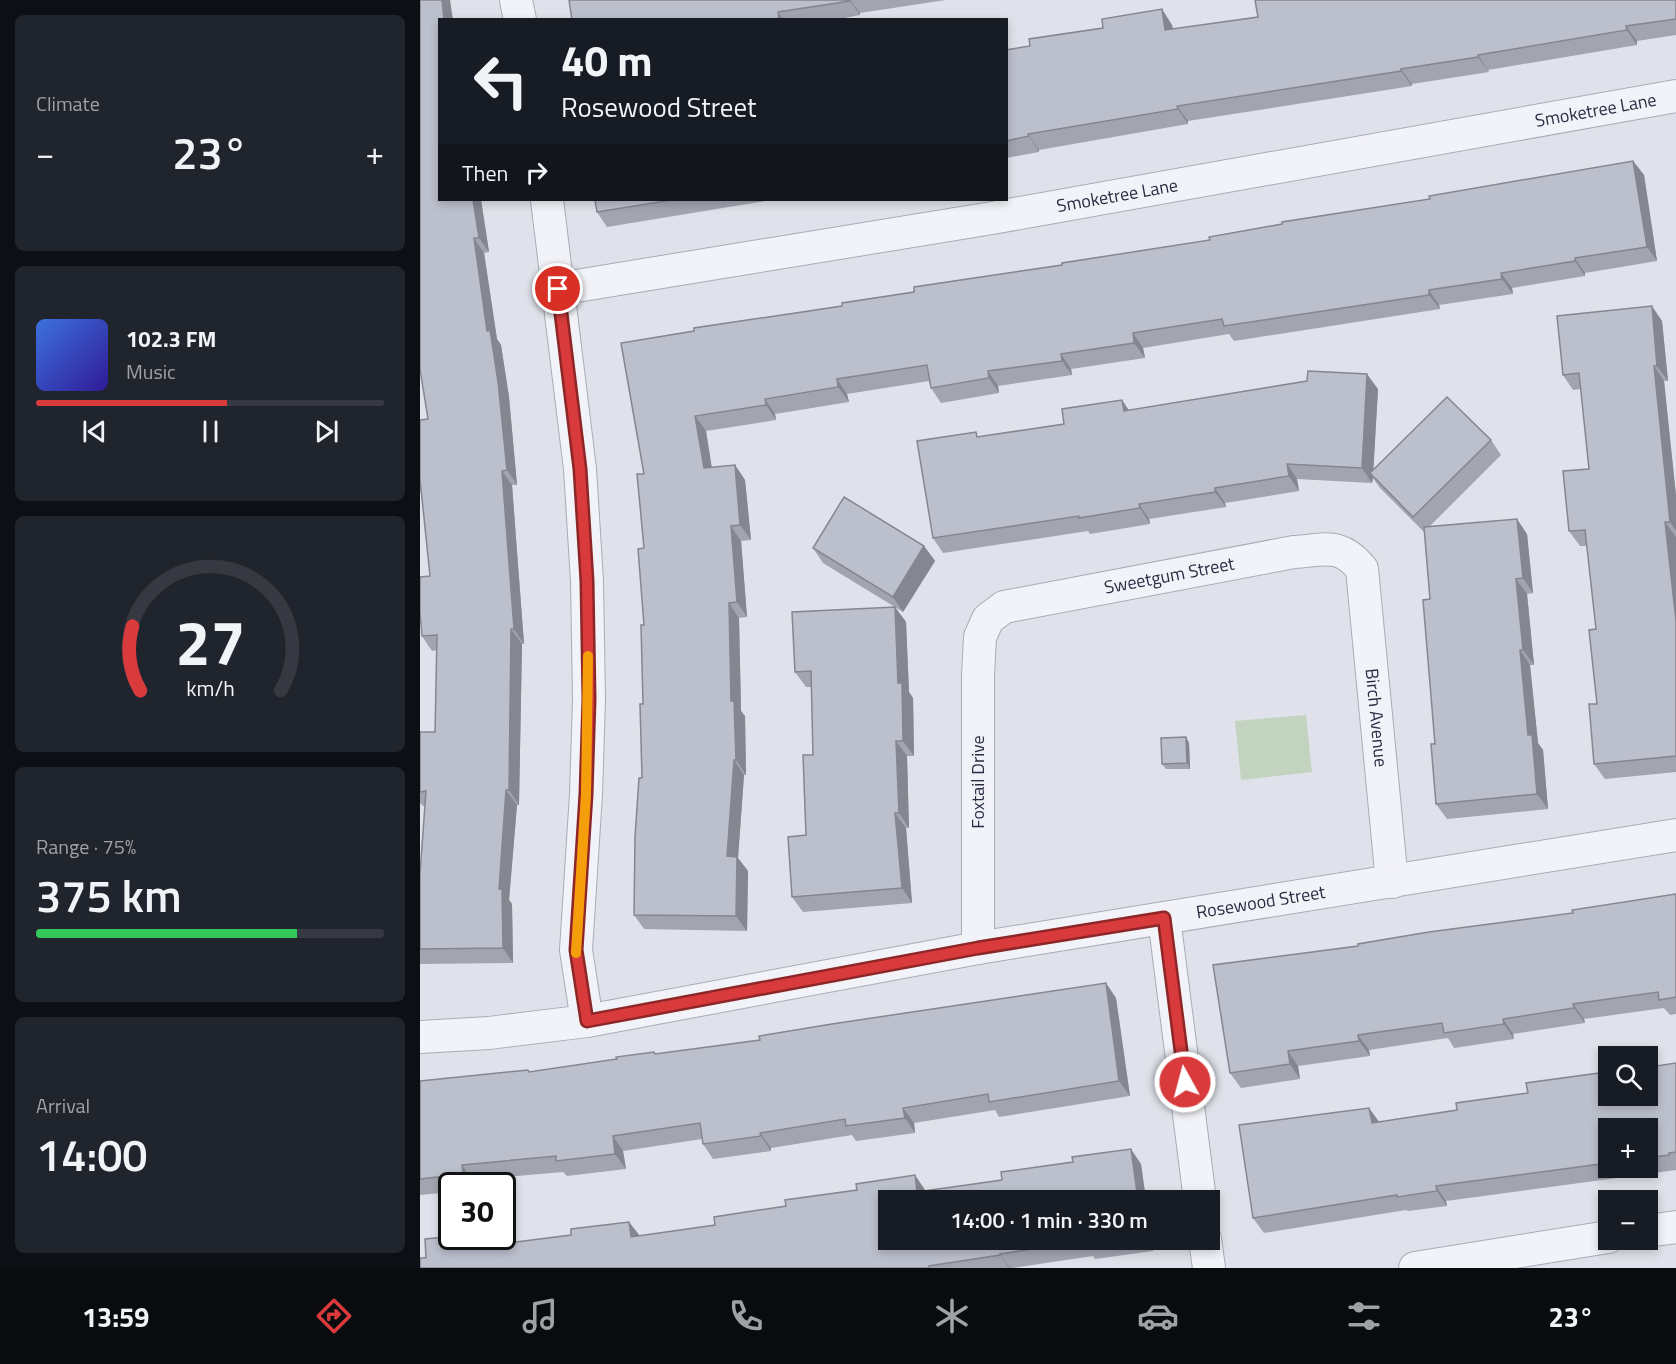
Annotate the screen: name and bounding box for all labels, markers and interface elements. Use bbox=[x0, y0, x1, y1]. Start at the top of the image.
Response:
text: 40 m bbox=[561, 28, 653, 92]
icon: left bbox=[462, 42, 540, 120]
text: Rosewood Street bbox=[561, 86, 756, 127]
street label: Smoketree Lane bbox=[1533, 86, 1658, 134]
text: Climate bbox=[36, 88, 100, 119]
text: 23° bbox=[172, 118, 248, 186]
text: − bbox=[36, 128, 54, 178]
text: + bbox=[366, 128, 384, 178]
text: Then bbox=[462, 156, 508, 190]
icon: right bbox=[520, 156, 553, 189]
street label: Smoketree Lane bbox=[1054, 171, 1180, 219]
pin bbox=[532, 263, 583, 314]
icon: arrive bbox=[541, 272, 574, 305]
text: 102.3 FM bbox=[126, 322, 216, 356]
text: Music bbox=[126, 356, 176, 387]
icon: previous bbox=[78, 415, 111, 448]
icon: pause bbox=[194, 415, 227, 448]
icon: next bbox=[310, 415, 343, 448]
street label: Sweetgum Street bbox=[1102, 549, 1237, 601]
text: 27 bbox=[175, 594, 245, 689]
street label: Birch Avenue bbox=[1359, 667, 1395, 768]
text: km/h bbox=[186, 672, 234, 704]
street label: Foxtail Drive bbox=[964, 735, 991, 829]
text: Range · 75% bbox=[36, 831, 136, 862]
text: 375 km bbox=[36, 861, 182, 929]
street label: Rosewood Street bbox=[1194, 878, 1328, 925]
map controls bbox=[1598, 1046, 1658, 1250]
button: search bbox=[1598, 1046, 1658, 1106]
position arrow bbox=[1153, 1050, 1217, 1114]
text: Arrival bbox=[36, 1090, 90, 1121]
button: + bbox=[1598, 1118, 1658, 1178]
text: 14:00 bbox=[36, 1120, 148, 1188]
speed limit sign: 30 bbox=[438, 1172, 516, 1250]
button: − bbox=[1598, 1190, 1658, 1250]
text: 14:00 · 1 min · 330 m bbox=[950, 1203, 1148, 1237]
icon: directions bbox=[313, 1295, 355, 1337]
icon: music bbox=[519, 1295, 561, 1337]
icon: phone bbox=[725, 1295, 767, 1337]
icon: climate bbox=[931, 1295, 973, 1337]
icon: car bbox=[1137, 1295, 1179, 1337]
icon: filters bbox=[1343, 1295, 1385, 1337]
text: 13:59 bbox=[82, 1296, 149, 1337]
text: 23° bbox=[1549, 1296, 1594, 1337]

